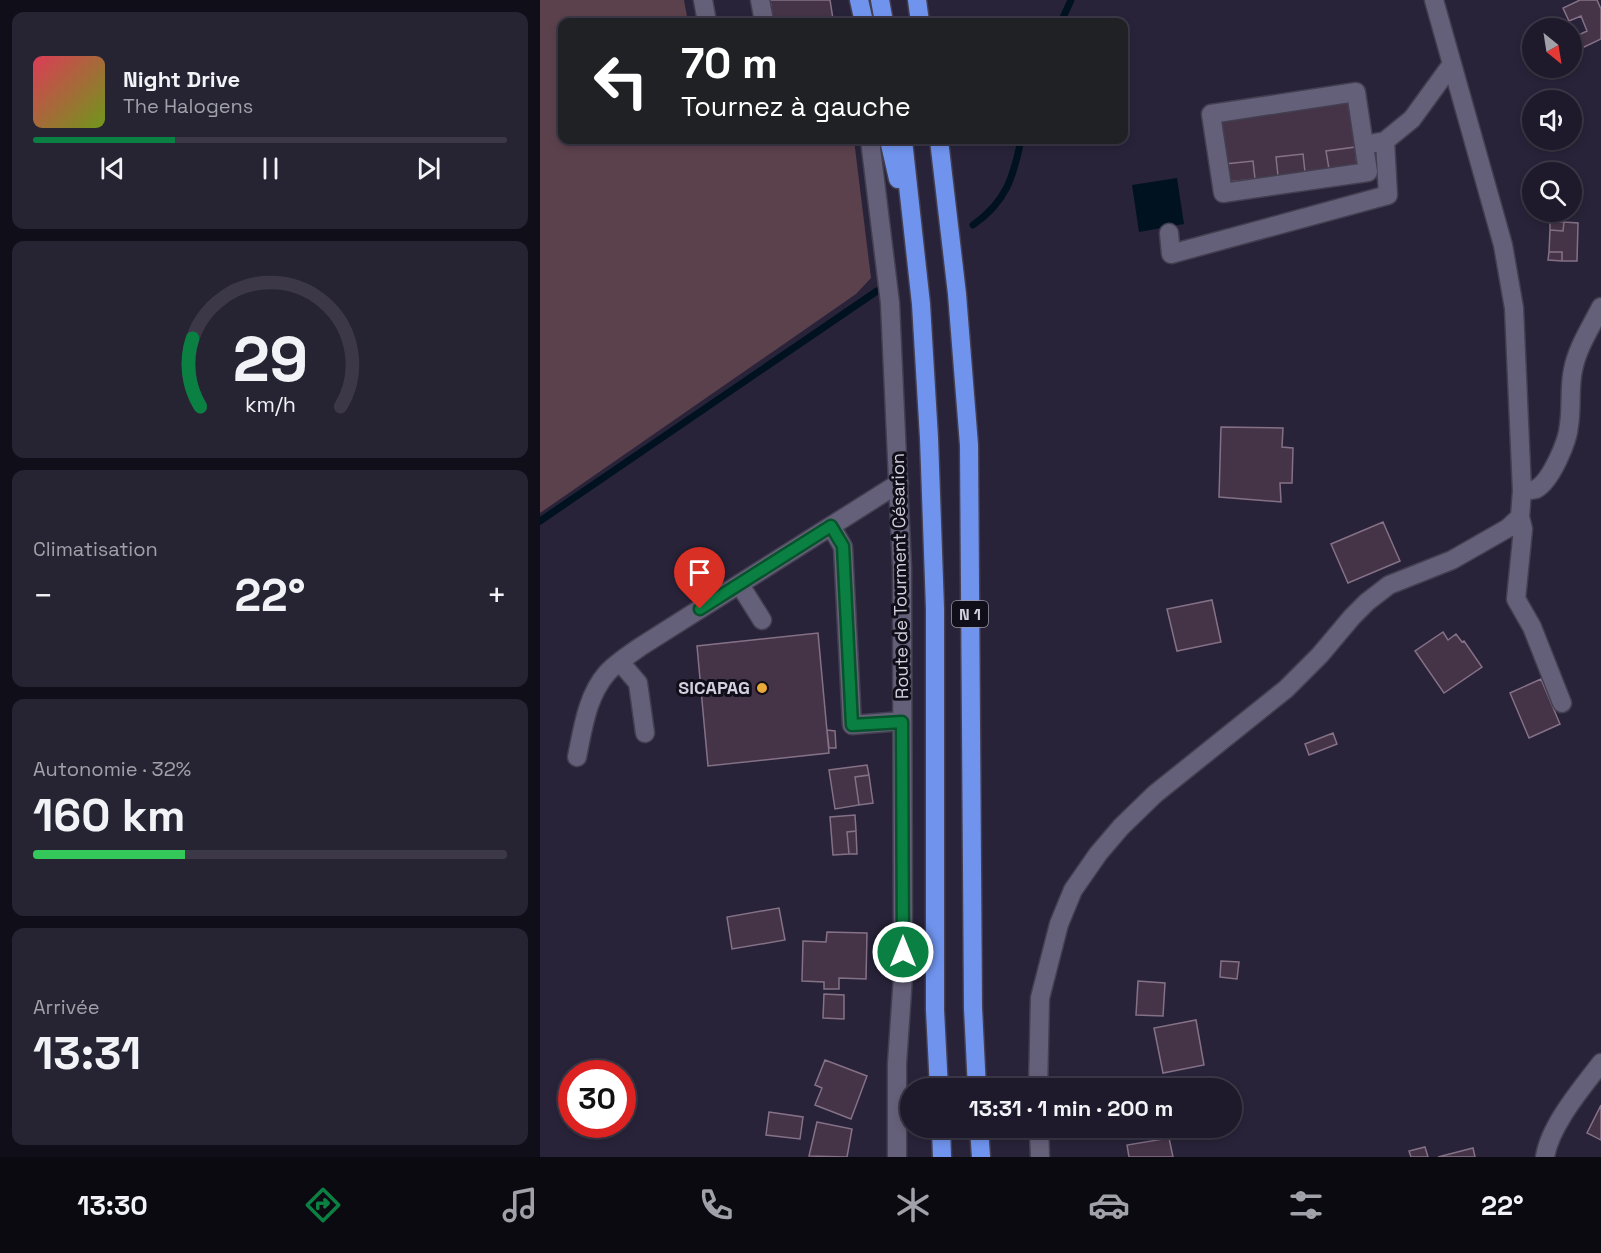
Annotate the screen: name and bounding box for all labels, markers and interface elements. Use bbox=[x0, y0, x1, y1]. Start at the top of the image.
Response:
north arrow bbox=[1522, 18, 1582, 78]
map controls bbox=[1522, 18, 1582, 222]
text: 70 m bbox=[681, 37, 778, 90]
icon: left bbox=[582, 42, 660, 120]
text: Night Drive bbox=[123, 65, 240, 93]
text: Tournez à gauche bbox=[681, 89, 911, 124]
button: sound bbox=[1522, 90, 1582, 150]
text: The Halogens bbox=[123, 93, 253, 119]
icon: previous bbox=[96, 152, 129, 185]
icon: pause bbox=[254, 152, 287, 185]
icon: next bbox=[412, 152, 445, 185]
button: search bbox=[1522, 162, 1582, 222]
text: 29 bbox=[232, 320, 308, 399]
text: km/h bbox=[244, 391, 296, 418]
street label: Route de Tourment Césarion bbox=[886, 453, 913, 699]
text: Climatisation bbox=[33, 536, 158, 562]
pin bbox=[674, 547, 725, 609]
icon: arrive bbox=[683, 556, 716, 589]
text: 22° bbox=[234, 567, 306, 624]
text: − bbox=[33, 575, 53, 617]
text: + bbox=[487, 575, 507, 617]
road number: N 1 bbox=[952, 601, 988, 627]
place label: SICAPAG bbox=[678, 676, 750, 699]
marker: SICAPAG bbox=[755, 681, 769, 695]
text: Autonomie · 32% bbox=[33, 756, 191, 782]
text: 160 km bbox=[33, 787, 186, 844]
position arrow bbox=[871, 920, 935, 984]
text: Arrivée bbox=[33, 994, 100, 1020]
text: 13:31 bbox=[33, 1025, 141, 1082]
speed limit sign: 30 bbox=[558, 1060, 636, 1138]
text: 13:31 · 1 min · 200 m bbox=[969, 1094, 1173, 1122]
icon: directions bbox=[302, 1184, 344, 1226]
icon: music bbox=[499, 1184, 541, 1226]
icon: phone bbox=[695, 1184, 737, 1226]
icon: climate bbox=[892, 1184, 934, 1226]
icon: car bbox=[1088, 1184, 1130, 1226]
icon: filters bbox=[1285, 1184, 1327, 1226]
text: 13:30 bbox=[77, 1188, 148, 1223]
text: 22° bbox=[1481, 1188, 1524, 1223]

